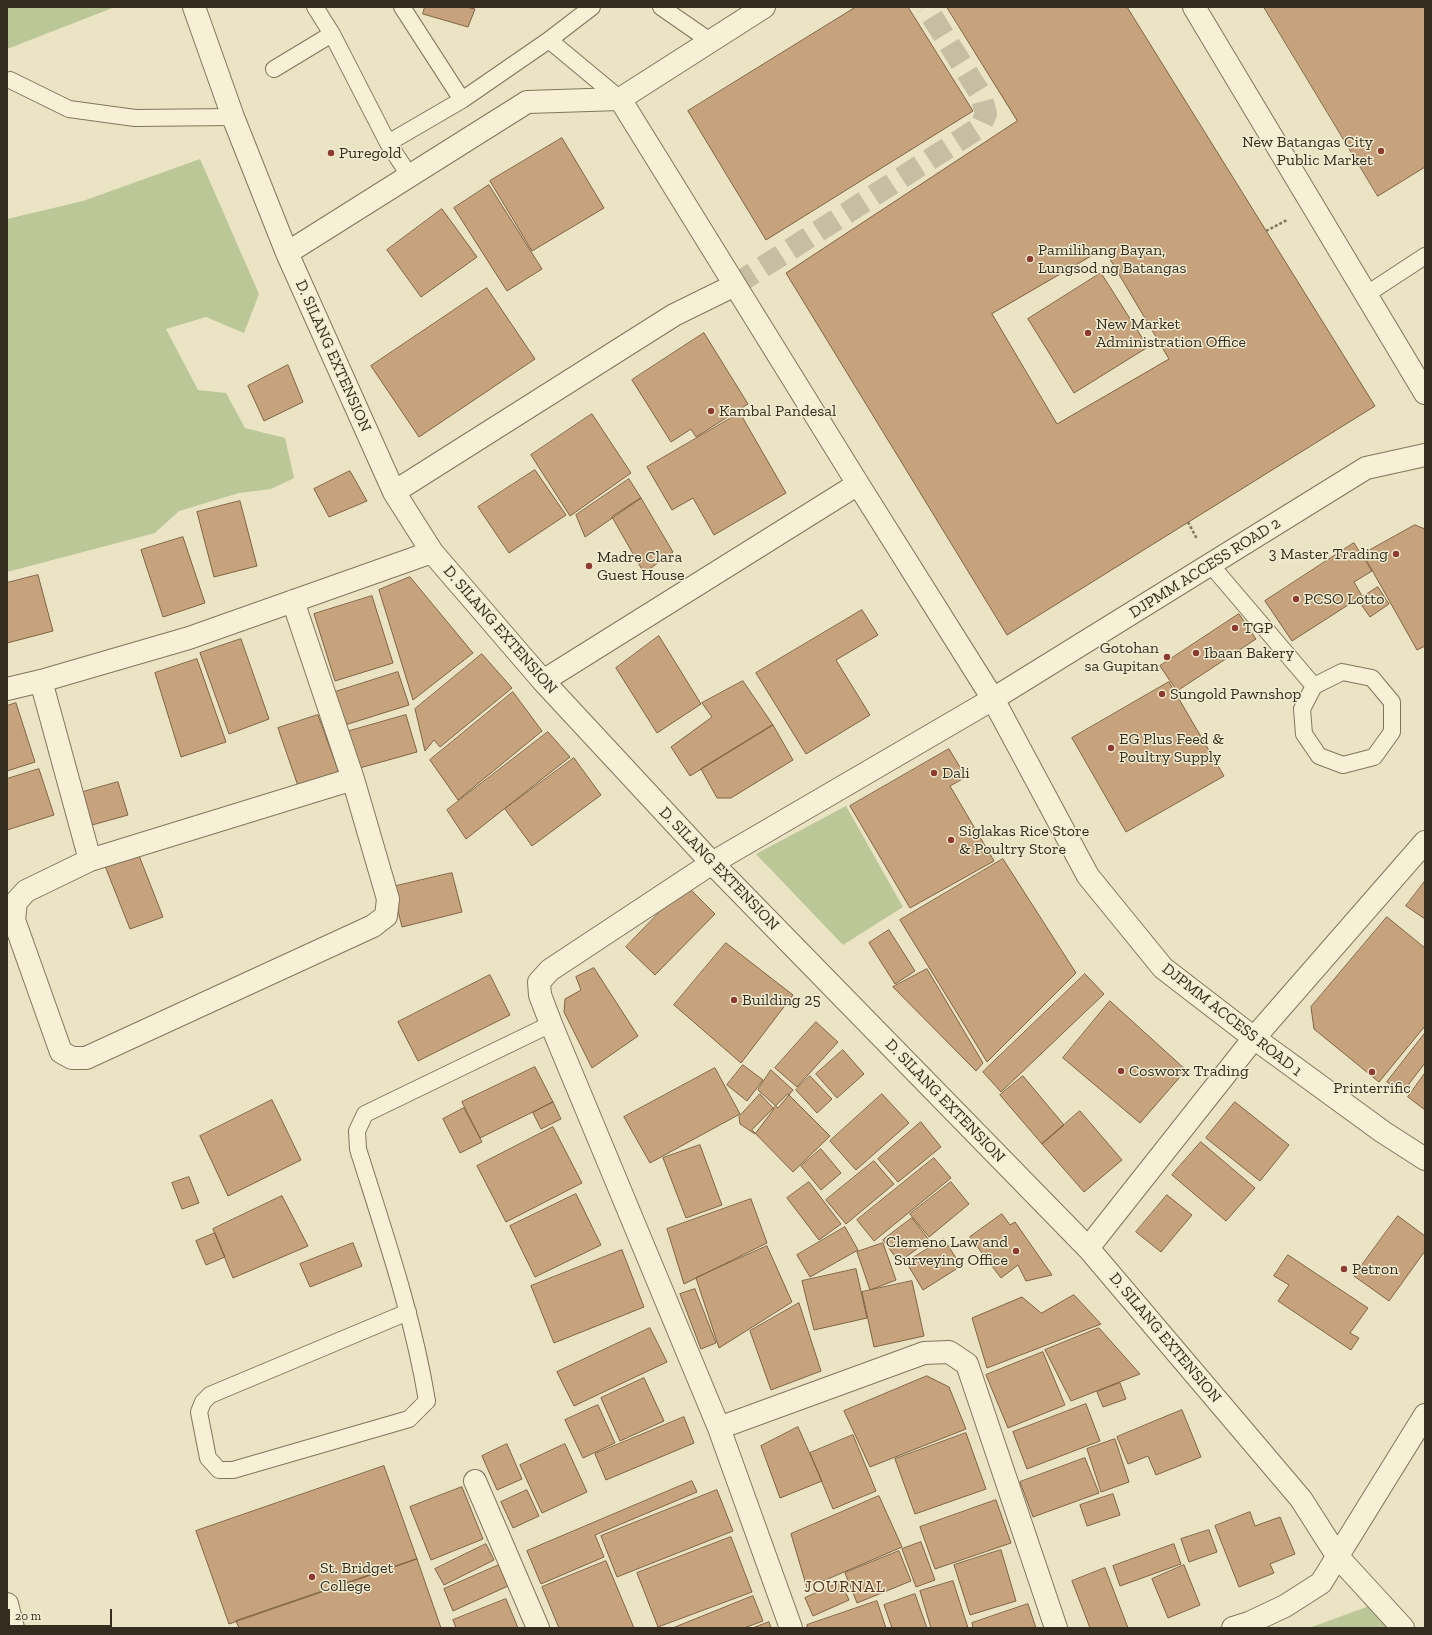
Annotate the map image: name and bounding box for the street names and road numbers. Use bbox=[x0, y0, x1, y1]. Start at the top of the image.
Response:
street label: D. SILANG EXTENSION bbox=[291, 277, 375, 435]
street label: DJPMM ACCESS ROAD 2 bbox=[1126, 514, 1284, 622]
street label: D. SILANG EXTENSION bbox=[439, 562, 561, 698]
street label: D. SILANG EXTENSION bbox=[655, 803, 783, 935]
street label: DJPMM ACCESS ROAD 1 bbox=[1158, 959, 1306, 1081]
street label: D. SILANG EXTENSION bbox=[881, 1035, 1009, 1167]
street label: D. SILANG EXTENSION bbox=[1105, 1269, 1225, 1407]

